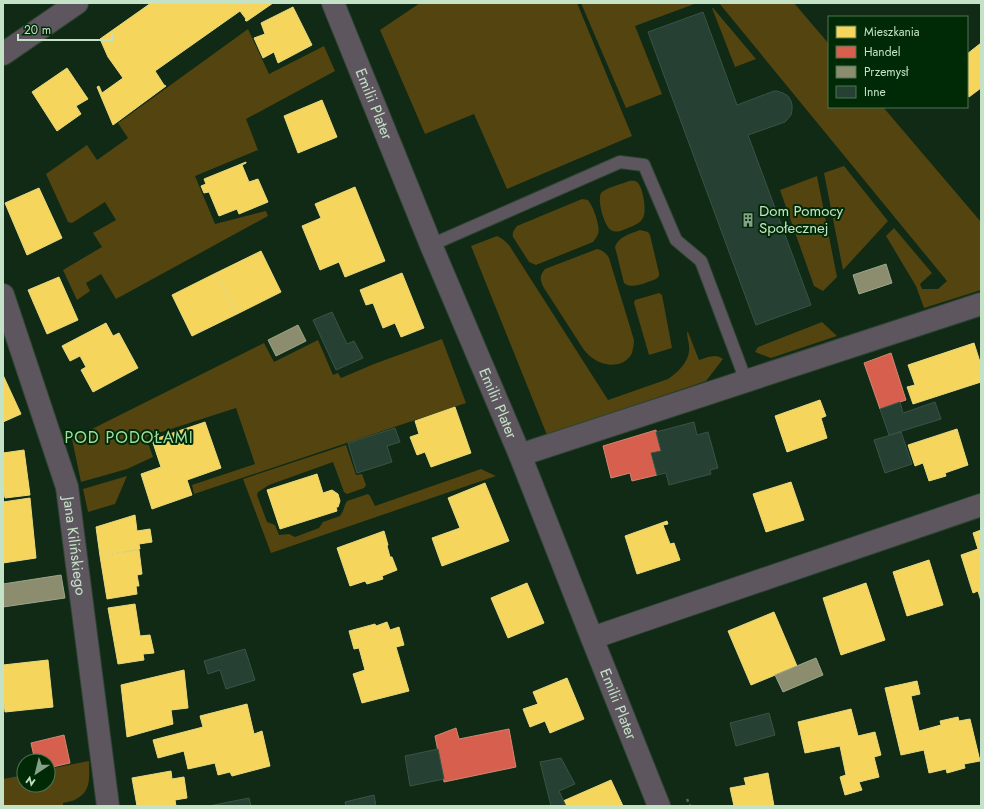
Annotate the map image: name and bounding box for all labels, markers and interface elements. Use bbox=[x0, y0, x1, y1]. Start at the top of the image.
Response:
scale bar bbox=[18, 16, 112, 42]
legend bbox=[828, 16, 968, 108]
text: 20 m bbox=[24, 21, 51, 39]
text: Mieszkania bbox=[864, 23, 920, 41]
text: Handel bbox=[864, 43, 900, 61]
text: Przemysł bbox=[864, 63, 910, 81]
street label: Emilii Plater bbox=[350, 65, 399, 144]
text: Inne bbox=[864, 83, 886, 101]
place label: Dom Pomocy Społecznej bbox=[759, 200, 844, 239]
building icon: Dom Pomocy Społecznej bbox=[740, 212, 756, 228]
street label: Emilii Plater bbox=[473, 364, 523, 443]
district label: POD PODOŁAMI bbox=[64, 426, 194, 449]
street label: Jana Kilińskiego bbox=[57, 494, 92, 597]
street label: Emilii Plater bbox=[594, 665, 643, 744]
north arrow bbox=[16, 753, 56, 793]
text: N bbox=[22, 772, 38, 790]

